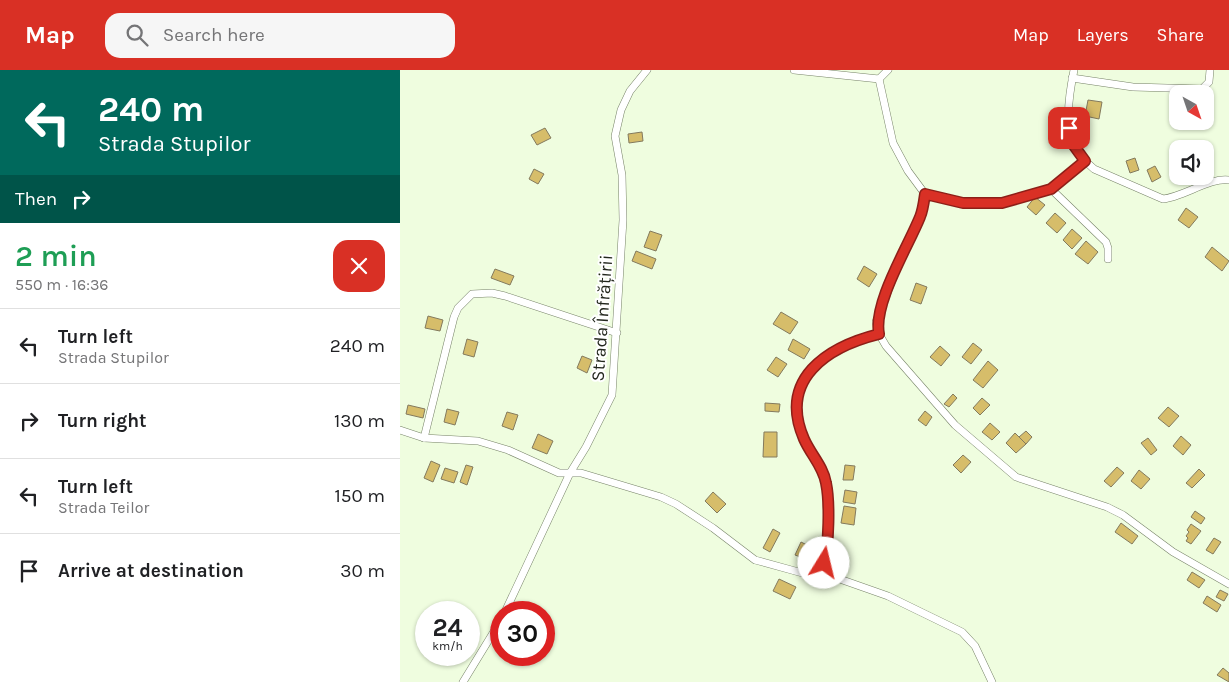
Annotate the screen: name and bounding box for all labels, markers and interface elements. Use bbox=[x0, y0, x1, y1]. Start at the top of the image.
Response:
search box bbox=[105, 13, 455, 58]
text: Map bbox=[25, 21, 75, 49]
icon: search bbox=[123, 21, 151, 49]
text: Search here bbox=[163, 24, 265, 46]
text: Map bbox=[1013, 24, 1049, 46]
text: Layers bbox=[1077, 24, 1129, 46]
text: Share bbox=[1157, 24, 1204, 46]
north arrow bbox=[1169, 85, 1214, 130]
map controls bbox=[1169, 85, 1214, 185]
text: 240 m bbox=[98, 89, 204, 130]
icon: left bbox=[15, 90, 80, 155]
pin bbox=[1048, 107, 1090, 149]
icon: arrive bbox=[1055, 114, 1083, 142]
text: Strada Stupilor bbox=[98, 131, 250, 157]
button: sound bbox=[1169, 140, 1214, 185]
icon: right bbox=[67, 185, 95, 213]
text: Then bbox=[15, 188, 57, 210]
text: 2 min bbox=[15, 238, 97, 274]
button: close bbox=[333, 240, 385, 292]
street label: Strada Înfrățirii bbox=[587, 254, 617, 382]
text: 550 m · 16:36 bbox=[15, 275, 109, 294]
text: Turn left bbox=[58, 326, 133, 348]
icon: left bbox=[15, 332, 43, 360]
text: 240 m bbox=[330, 335, 385, 357]
text: Strada Stupilor bbox=[58, 348, 169, 367]
icon: right bbox=[15, 407, 43, 435]
text: Turn right bbox=[58, 410, 147, 432]
text: 130 m bbox=[334, 410, 385, 432]
text: Turn left bbox=[58, 476, 133, 498]
icon: left bbox=[15, 482, 43, 510]
text: 150 m bbox=[334, 485, 385, 507]
text: Strada Teilor bbox=[58, 498, 149, 517]
position arrow bbox=[797, 536, 849, 588]
icon: arrive bbox=[15, 557, 43, 585]
text: Arrive at destination bbox=[58, 560, 244, 582]
text: 30 m bbox=[340, 560, 385, 582]
speed limit sign: 30 bbox=[490, 601, 555, 666]
text: 24 bbox=[432, 613, 463, 642]
text: km/h bbox=[432, 639, 463, 653]

